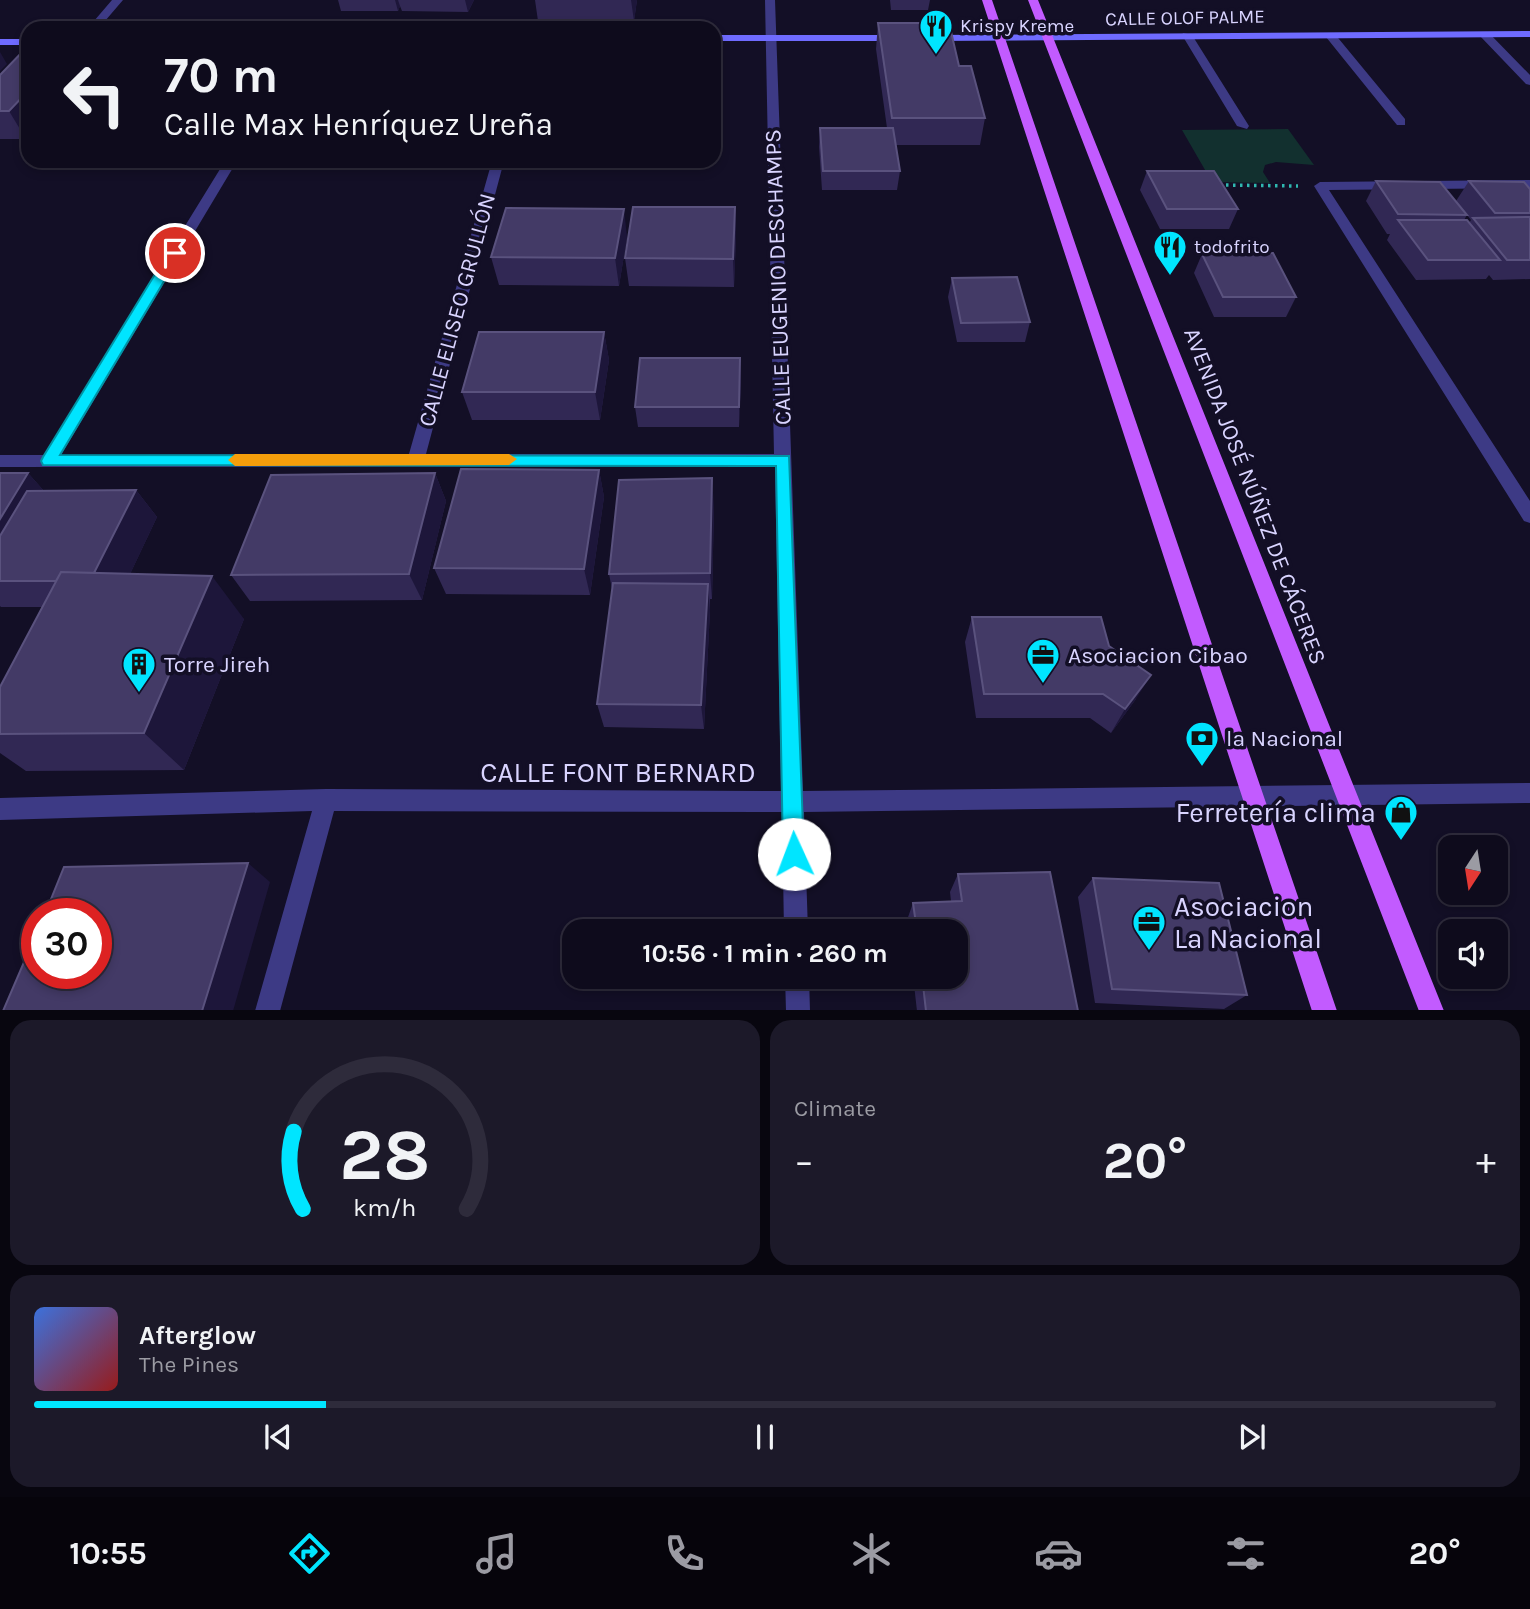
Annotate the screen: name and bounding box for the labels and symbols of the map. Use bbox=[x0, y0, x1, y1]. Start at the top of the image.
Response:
street label: CALLE OLOF PALME bbox=[1105, 6, 1265, 30]
restaurant icon: Krispy Kreme bbox=[917, 7, 955, 56]
place label: Krispy Kreme bbox=[960, 15, 1074, 37]
street label: CALLE EUGENIO DESCHAMPS bbox=[759, 129, 797, 425]
street label: CALLE ELISEO GRULLÓN bbox=[413, 190, 501, 430]
pin bbox=[145, 223, 205, 283]
restaurant icon: todofrito bbox=[1151, 228, 1189, 277]
place label: todofrito bbox=[1194, 236, 1270, 258]
street label: AVENIDA JOSÉ NÚÑEZ DE CÁCERES bbox=[1178, 324, 1332, 668]
office icon: Asociacion Cibao bbox=[1024, 636, 1062, 685]
place label: Asociacion Cibao bbox=[1068, 642, 1248, 669]
building icon: Torre Jireh bbox=[120, 645, 158, 694]
place label: Torre Jireh bbox=[164, 651, 270, 678]
bank icon: la Nacional bbox=[1183, 719, 1221, 768]
place label: la Nacional bbox=[1226, 725, 1343, 752]
street label: CALLE FONT BERNARD bbox=[480, 756, 756, 789]
shop icon: Ferretería clima bbox=[1382, 793, 1420, 842]
place label: Ferretería clima bbox=[1175, 796, 1376, 829]
position arrow bbox=[757, 817, 831, 891]
north arrow bbox=[1438, 835, 1508, 905]
place label: Asociacion La Nacional bbox=[1174, 890, 1322, 955]
speed limit sign: 30 bbox=[21, 898, 112, 989]
office icon: Asociacion La Nacional bbox=[1130, 903, 1168, 952]

